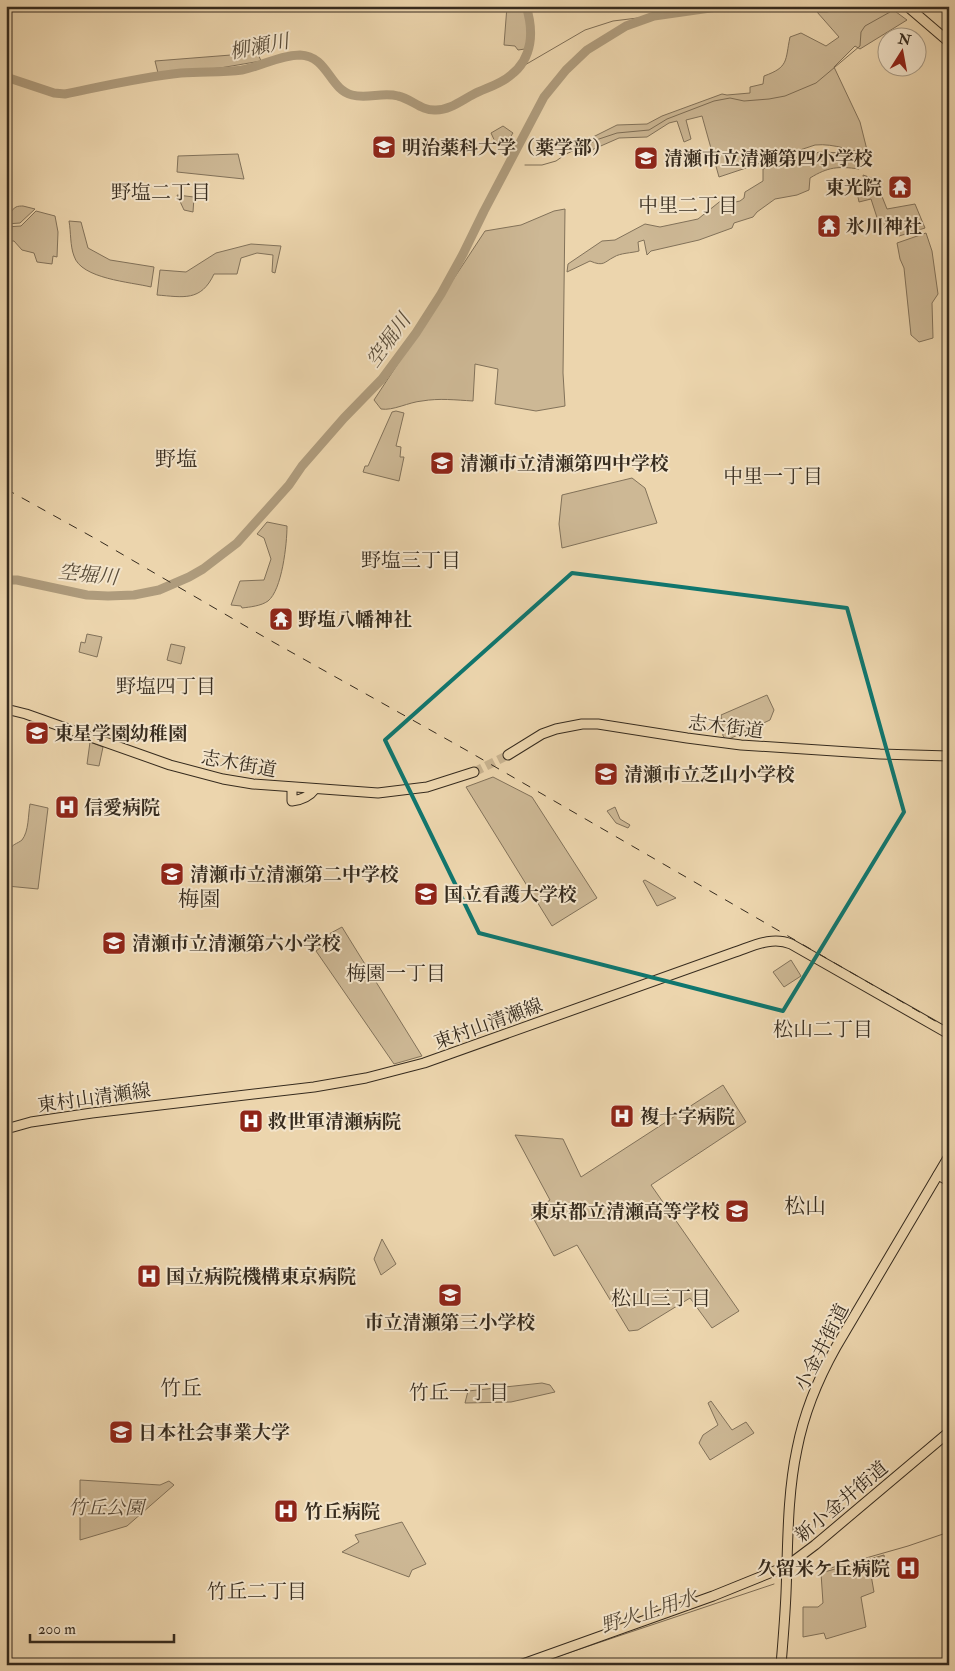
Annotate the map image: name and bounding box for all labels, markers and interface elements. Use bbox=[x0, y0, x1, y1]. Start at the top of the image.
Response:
water label: 柳瀬川 bbox=[227, 28, 293, 64]
north arrow bbox=[878, 28, 928, 78]
text: N bbox=[896, 30, 913, 49]
school or university icon: 明治薬科大学（薬学部） bbox=[371, 134, 397, 160]
place label: 明治薬科大学（薬学部） bbox=[402, 136, 611, 160]
school or university icon: 清瀬市立清瀬第四小学校 bbox=[633, 145, 659, 171]
place label: 清瀬市立清瀬第四小学校 bbox=[664, 147, 873, 171]
temple icon: 東光院 bbox=[887, 174, 913, 200]
place label: 東光院 bbox=[825, 176, 882, 200]
district label: 野塩二丁目 bbox=[111, 180, 211, 205]
district label: 中里二丁目 bbox=[638, 193, 738, 218]
temple icon: 氷川神社 bbox=[816, 213, 842, 239]
place label: 氷川神社 bbox=[846, 215, 922, 239]
water label: 空堀川 bbox=[361, 307, 417, 372]
district label: 野塩 bbox=[155, 446, 197, 473]
school or university icon: 清瀬市立清瀬第四中学校 bbox=[429, 450, 455, 476]
place label: 清瀬市立清瀬第四中学校 bbox=[460, 452, 669, 476]
district label: 中里一丁目 bbox=[723, 464, 823, 489]
district label: 野塩三丁目 bbox=[361, 548, 461, 573]
water label: 空堀川 bbox=[57, 559, 121, 590]
temple icon: 野塩八幡神社 bbox=[268, 606, 294, 632]
place label: 野塩八幡神社 bbox=[298, 608, 412, 632]
district label: 野塩四丁目 bbox=[116, 674, 216, 699]
street label: 志木街道 bbox=[687, 710, 765, 744]
school or university icon: 東星学園幼稚園 bbox=[24, 720, 50, 746]
place label: 東星学園幼稚園 bbox=[54, 722, 187, 746]
street label: 志木街道 bbox=[199, 746, 278, 782]
school or university icon: 清瀬市立芝山小学校 bbox=[593, 761, 619, 787]
place label: 清瀬市立芝山小学校 bbox=[624, 763, 795, 787]
hospital icon: 信愛病院 bbox=[54, 794, 80, 820]
place label: 信愛病院 bbox=[84, 796, 160, 820]
school or university icon: 清瀬市立清瀬第二中学校 bbox=[159, 861, 185, 887]
place label: 清瀬市立清瀬第二中学校 bbox=[190, 863, 399, 887]
school or university icon: 国立看護大学校 bbox=[413, 881, 439, 907]
place label: 国立看護大学校 bbox=[444, 883, 577, 907]
district label: 梅園 bbox=[178, 886, 220, 913]
school or university icon: 清瀬市立清瀬第六小学校 bbox=[101, 930, 127, 956]
place label: 清瀬市立清瀬第六小学校 bbox=[132, 932, 341, 956]
district label: 梅園一丁目 bbox=[346, 961, 446, 986]
street label: 東村山清瀬線 bbox=[431, 993, 546, 1055]
district label: 松山二丁目 bbox=[773, 1017, 873, 1042]
street label: 東村山清瀬線 bbox=[36, 1078, 152, 1118]
hospital icon: 複十字病院 bbox=[609, 1103, 635, 1129]
place label: 複十字病院 bbox=[640, 1105, 735, 1129]
hospital icon: 救世軍清瀬病院 bbox=[238, 1108, 264, 1134]
place label: 救世軍清瀬病院 bbox=[268, 1110, 401, 1134]
district label: 松山 bbox=[784, 1193, 826, 1220]
school or university icon: 東京都立清瀬高等学校 bbox=[724, 1198, 750, 1224]
place label: 東京都立清瀬高等学校 bbox=[530, 1200, 720, 1224]
hospital icon: 国立病院機構東京病院 bbox=[136, 1263, 162, 1289]
place label: 国立病院機構東京病院 bbox=[166, 1265, 356, 1289]
school or university icon: 市立清瀬第三小学校 bbox=[437, 1282, 463, 1308]
district label: 松山三丁目 bbox=[611, 1286, 711, 1311]
street label: 小金井街道 bbox=[790, 1300, 854, 1395]
place label: 市立清瀬第三小学校 bbox=[364, 1311, 536, 1335]
district label: 竹丘 bbox=[160, 1375, 202, 1402]
district label: 竹丘一丁目 bbox=[409, 1380, 509, 1405]
school or university icon: 日本社会事業大学 bbox=[108, 1419, 134, 1445]
place label: 日本社会事業大学 bbox=[138, 1421, 290, 1445]
street label: 新小金井街道 bbox=[790, 1456, 893, 1548]
park label: 竹丘公園 bbox=[68, 1496, 147, 1520]
hospital icon: 竹丘病院 bbox=[273, 1498, 299, 1524]
place label: 竹丘病院 bbox=[304, 1500, 380, 1524]
hospital icon: 久留米ケ丘病院 bbox=[895, 1555, 921, 1581]
place label: 久留米ケ丘病院 bbox=[757, 1557, 890, 1581]
district label: 竹丘二丁目 bbox=[207, 1579, 307, 1604]
water label: 野火止用水 bbox=[598, 1584, 702, 1639]
scale bar bbox=[30, 1611, 174, 1643]
text: 200 m bbox=[38, 1620, 76, 1639]

